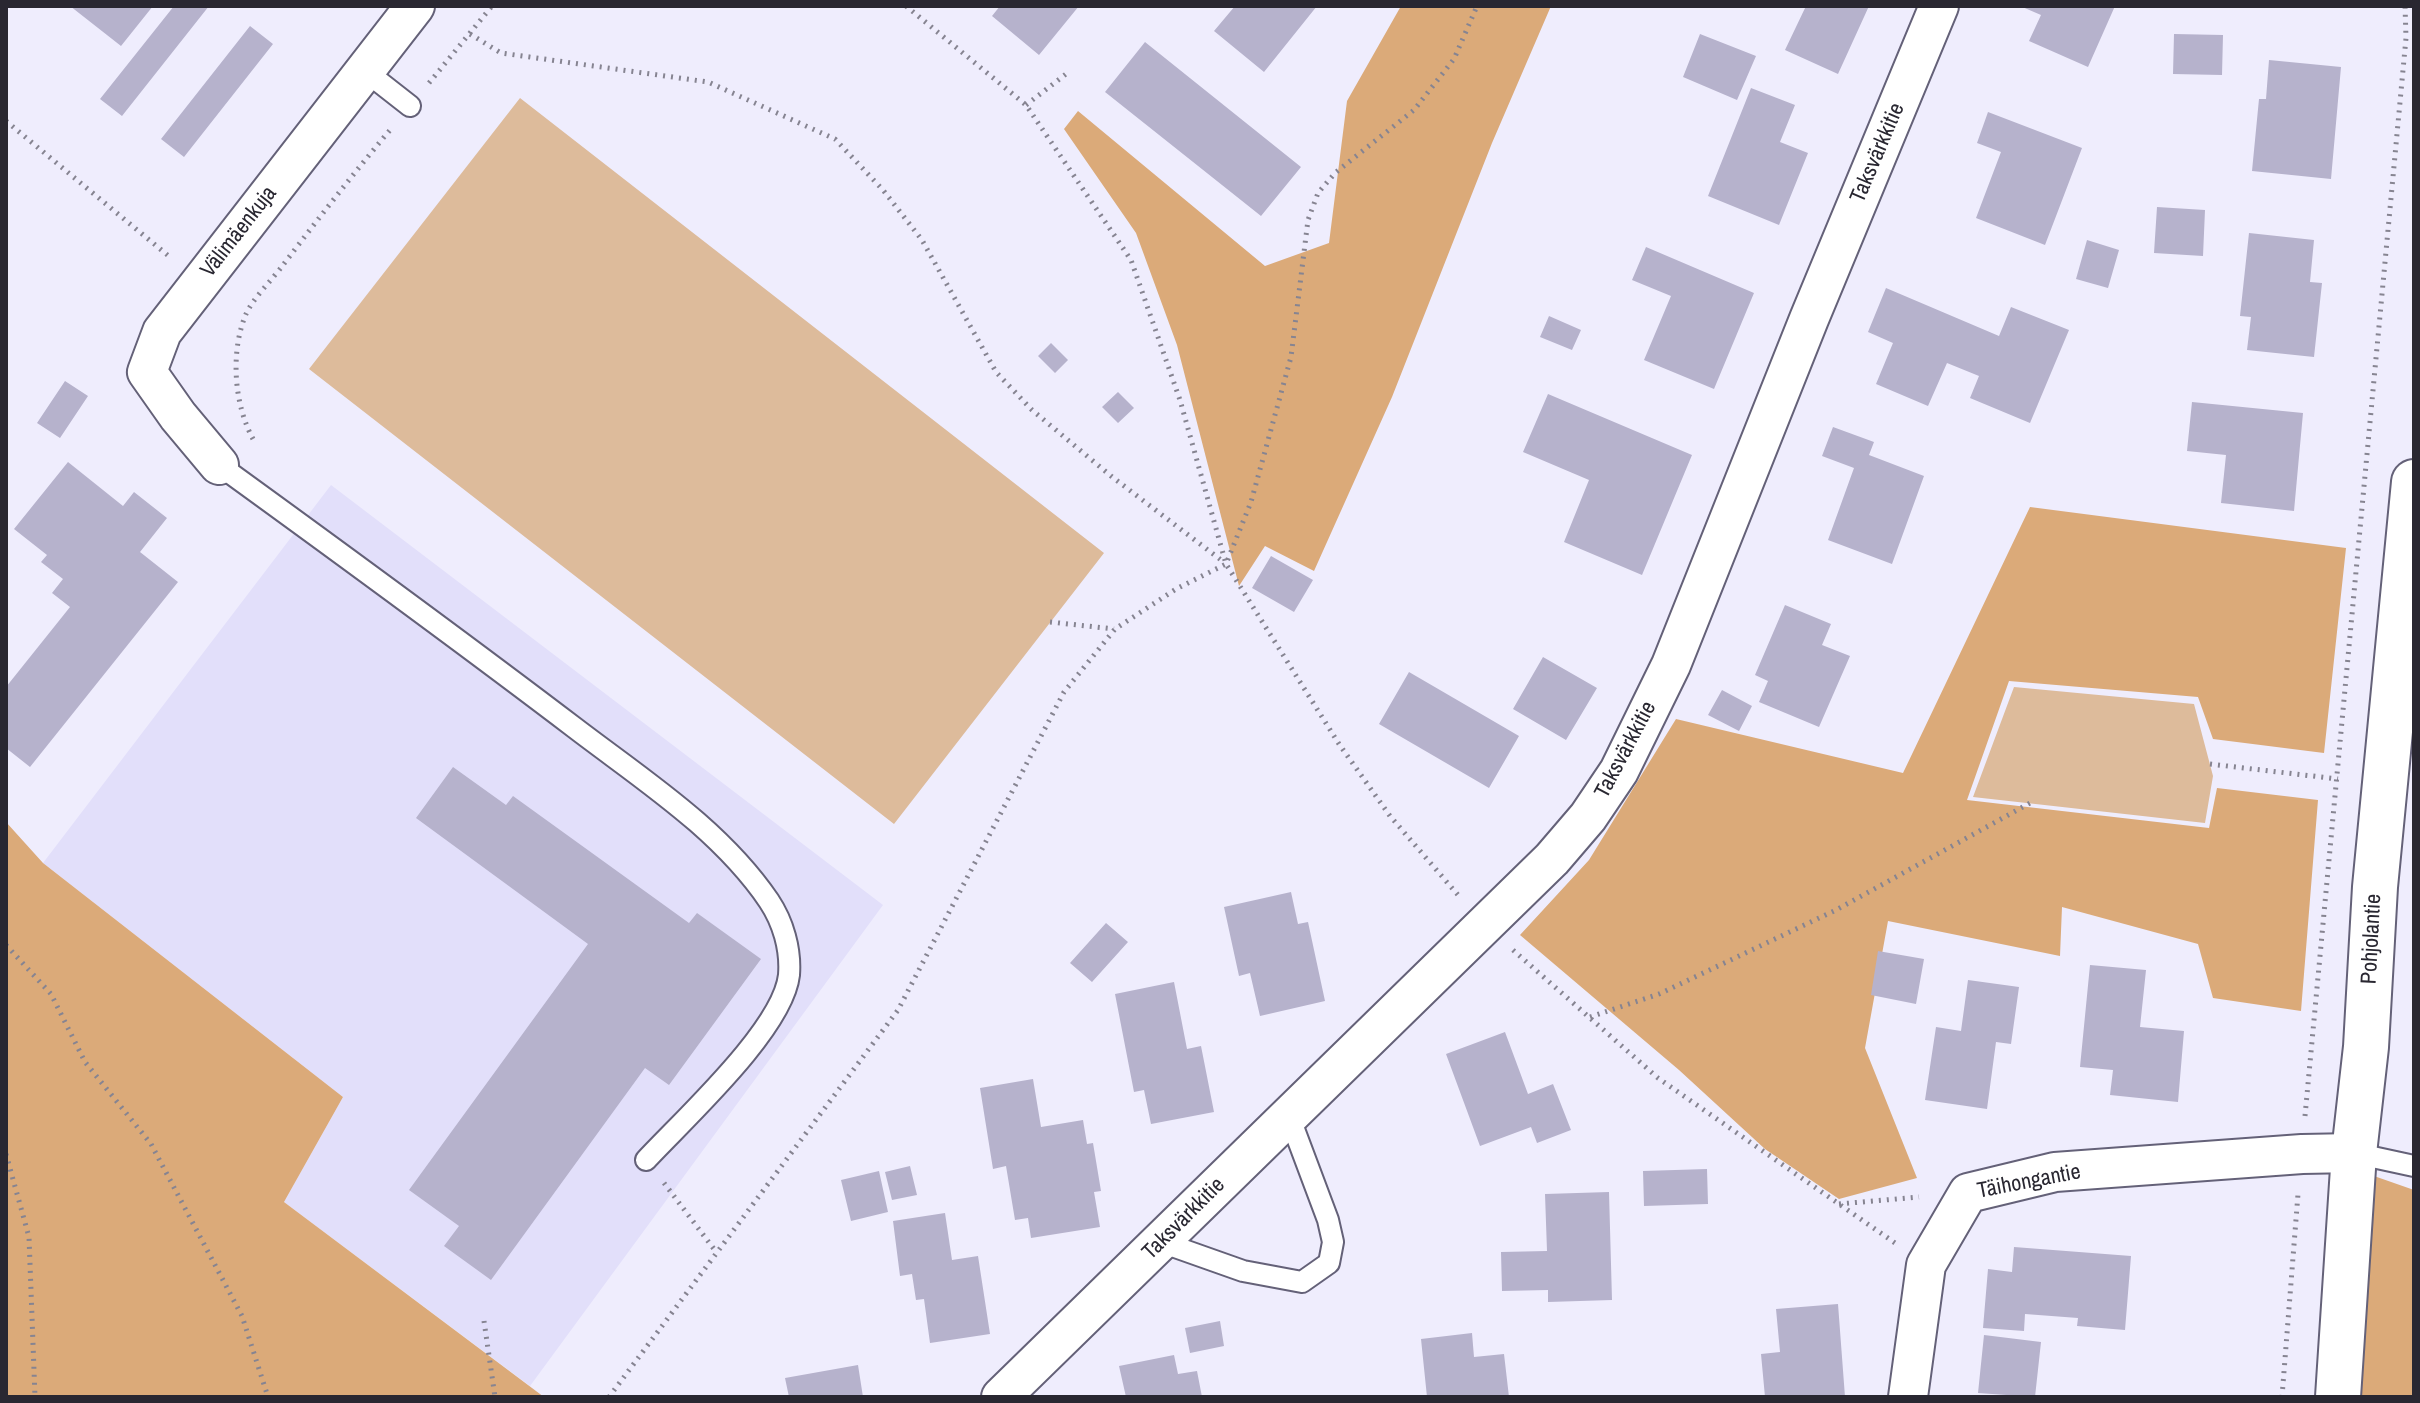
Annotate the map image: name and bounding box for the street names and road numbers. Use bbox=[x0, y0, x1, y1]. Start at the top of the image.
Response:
street label: Taksvärkkitie bbox=[1845, 99, 1911, 207]
street label: Välimäenkuja bbox=[195, 181, 283, 283]
street label: Taksvärkkitie bbox=[1590, 697, 1662, 803]
street label: Pohjolantie bbox=[2356, 893, 2388, 985]
street label: Täihongantie bbox=[1975, 1159, 2083, 1205]
street label: Taksvärkkitie bbox=[1137, 1172, 1231, 1266]

